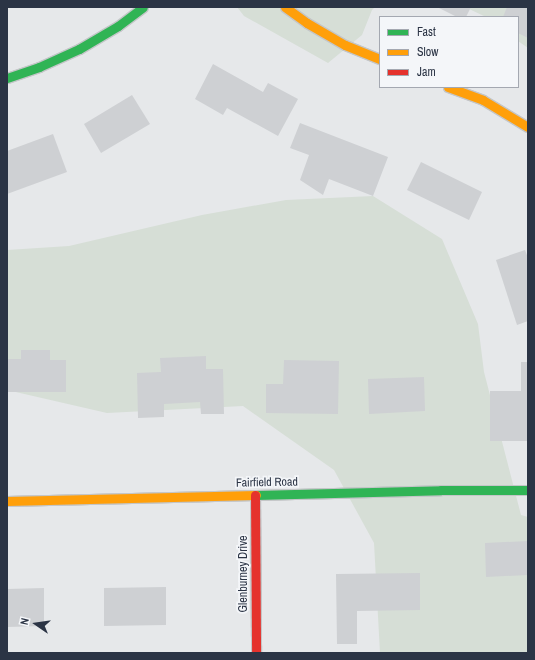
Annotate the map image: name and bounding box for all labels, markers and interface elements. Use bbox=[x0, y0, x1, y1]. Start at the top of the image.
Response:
legend bbox=[379, 16, 519, 88]
text: Fast bbox=[417, 24, 436, 40]
text: Slow bbox=[417, 44, 438, 60]
text: Jam bbox=[417, 64, 436, 80]
street label: Fairfield Road bbox=[236, 475, 298, 491]
street label: Glenburney Drive bbox=[237, 535, 251, 613]
north arrow bbox=[16, 604, 56, 644]
text: N bbox=[17, 617, 32, 626]

